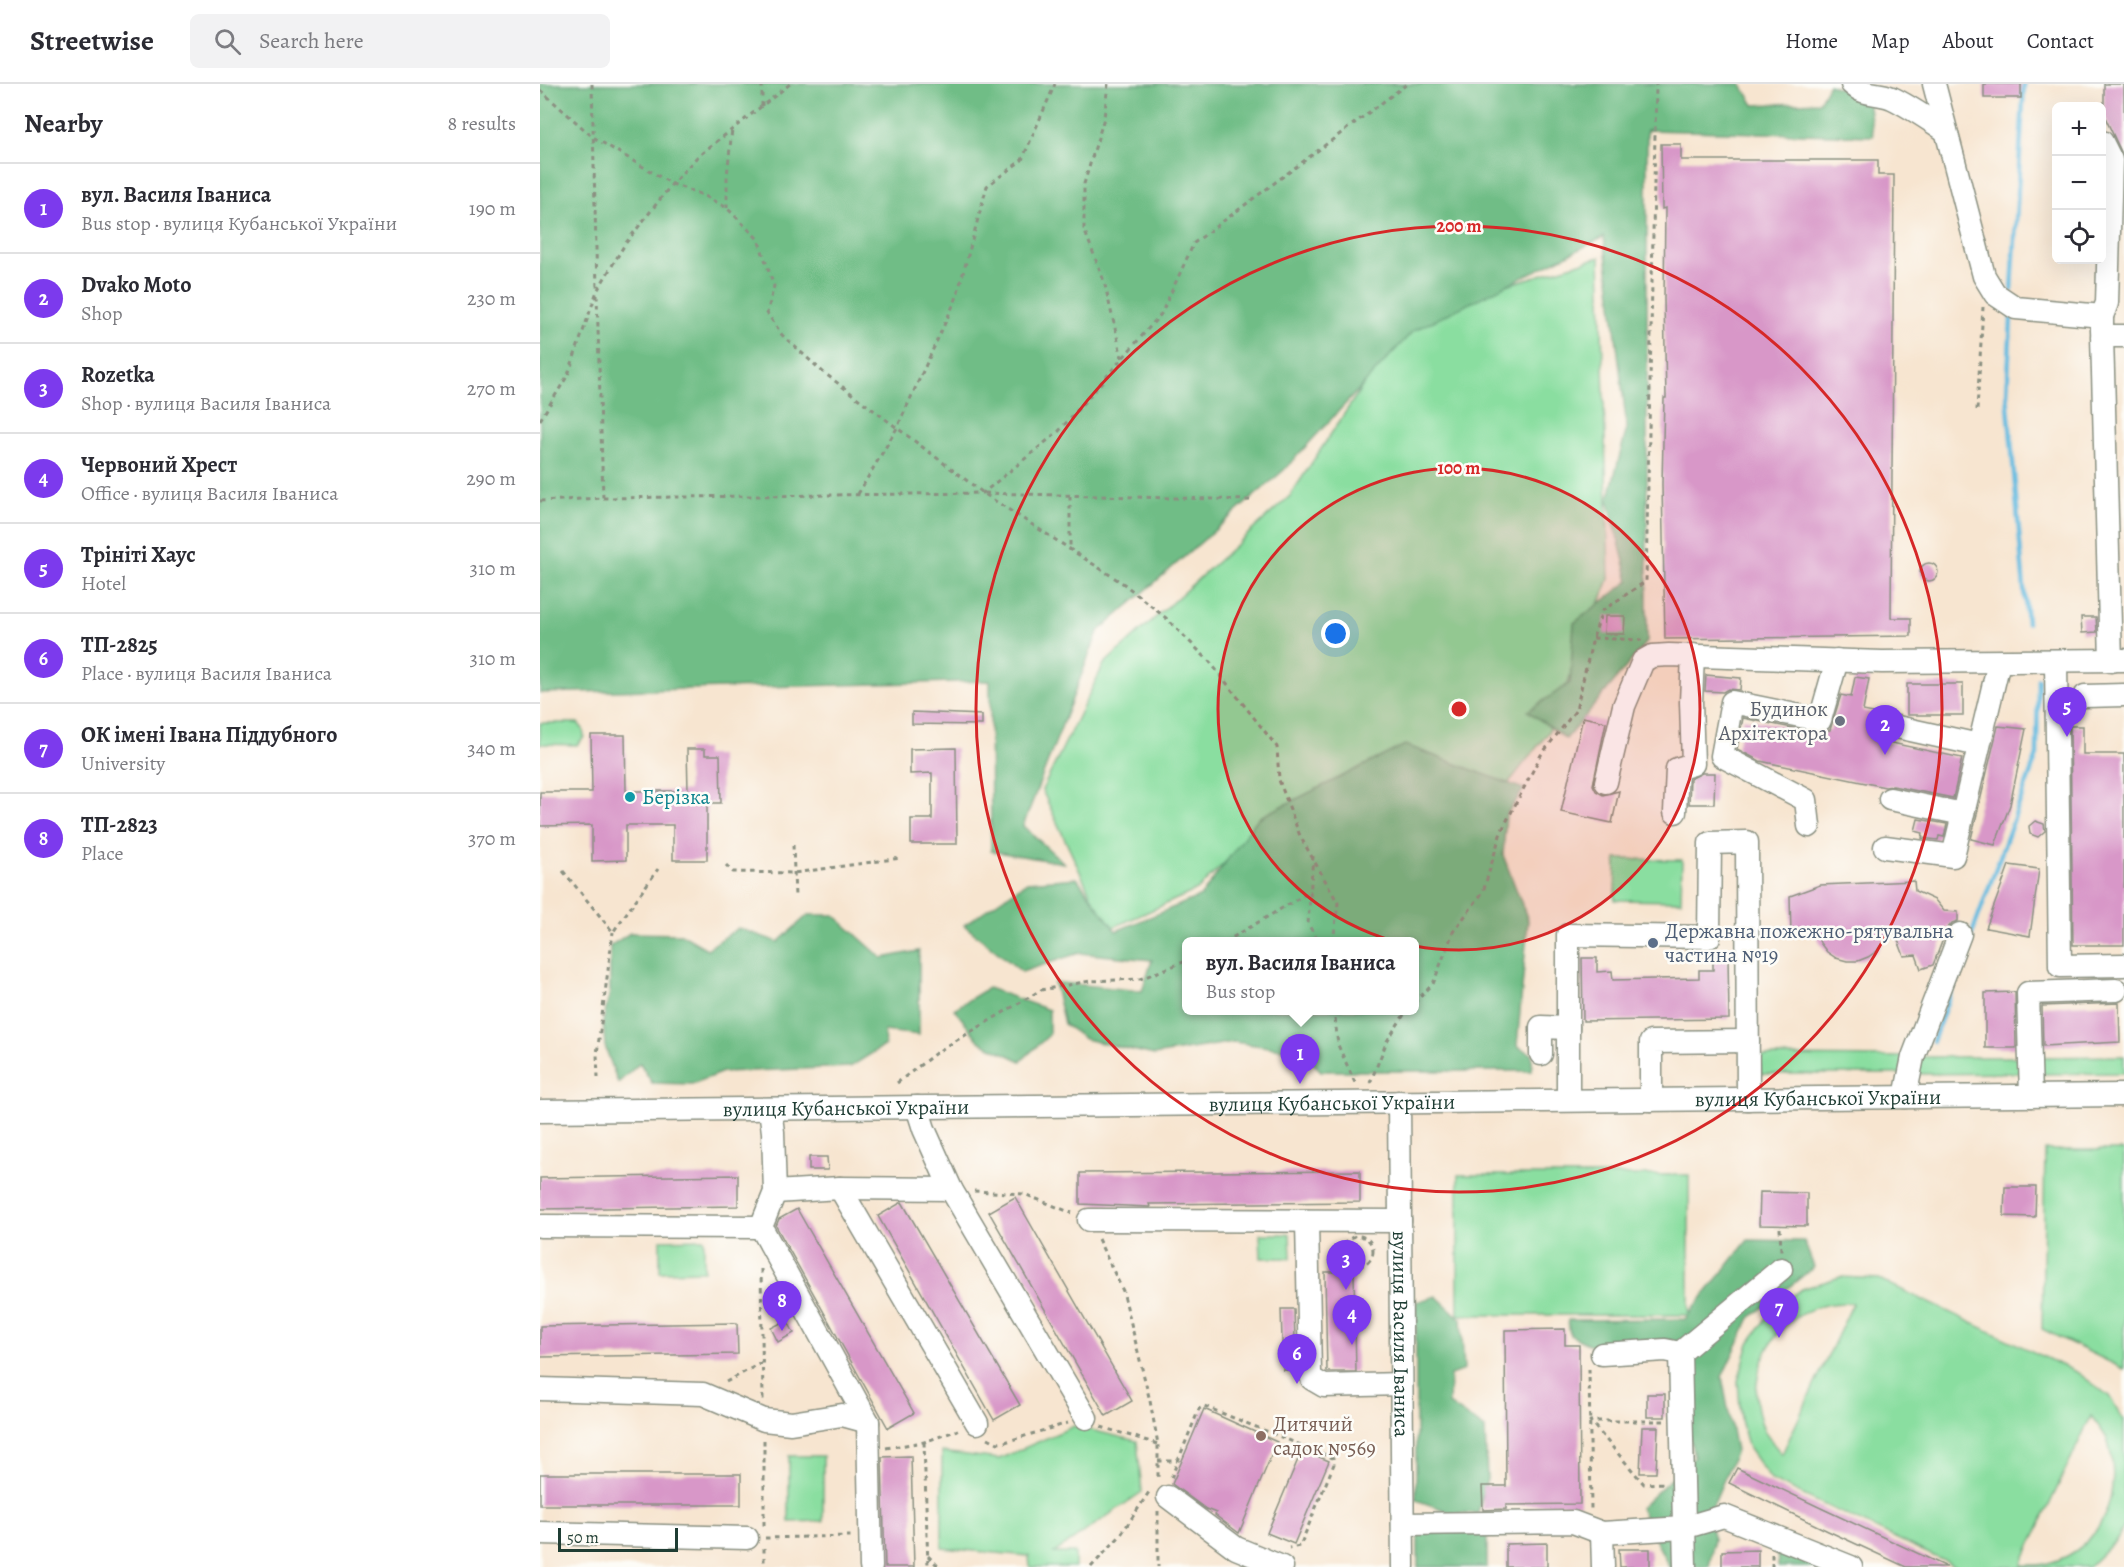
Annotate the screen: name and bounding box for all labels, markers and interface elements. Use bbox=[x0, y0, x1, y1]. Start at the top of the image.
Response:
search box bbox=[190, 14, 610, 68]
text: Streetwise bbox=[30, 22, 154, 60]
icon: search bbox=[211, 25, 244, 58]
text: Search here bbox=[259, 26, 364, 56]
text: Home bbox=[1785, 27, 1838, 55]
text: Map bbox=[1871, 27, 1909, 55]
text: About bbox=[1942, 27, 1994, 55]
text: Contact bbox=[2027, 27, 2094, 55]
map controls bbox=[2052, 102, 2106, 264]
button: + bbox=[2052, 102, 2106, 156]
text: Nearby bbox=[24, 106, 103, 141]
text: 8 results bbox=[448, 110, 516, 137]
button: − bbox=[2052, 156, 2106, 210]
text: вул. Василя Іваниса bbox=[81, 180, 271, 210]
text: 1 bbox=[40, 195, 47, 222]
text: 190 m bbox=[469, 195, 516, 222]
text: Bus stop · вулиця Кубанської України bbox=[81, 210, 397, 237]
button: locate bbox=[2052, 210, 2106, 264]
text: 200 m bbox=[1436, 214, 1482, 238]
text: Dvako Moto bbox=[81, 270, 192, 300]
text: 2 bbox=[39, 285, 48, 312]
text: 230 m bbox=[467, 285, 516, 312]
text: Shop bbox=[81, 300, 123, 327]
text: Rozetka bbox=[81, 360, 155, 390]
text: 3 bbox=[39, 375, 48, 402]
text: 270 m bbox=[467, 375, 516, 402]
text: Shop · вулиця Василя Іваниса bbox=[81, 390, 331, 417]
text: Червоний Хрест bbox=[81, 450, 237, 480]
text: 100 m bbox=[1438, 456, 1480, 480]
text: 4 bbox=[39, 465, 48, 492]
text: 290 m bbox=[466, 465, 516, 492]
text: Office · вулиця Василя Іваниса bbox=[81, 480, 338, 507]
text: Трініті Хаус bbox=[81, 540, 196, 570]
text: 5 bbox=[39, 555, 48, 582]
text: 310 m bbox=[470, 555, 516, 582]
text: Hotel bbox=[81, 570, 126, 597]
your location bbox=[1321, 619, 1350, 648]
text: ТП-2825 bbox=[81, 630, 158, 660]
text: 6 bbox=[39, 645, 48, 672]
text: 310 m bbox=[470, 645, 516, 672]
text: Place · вулиця Василя Іваниса bbox=[81, 660, 332, 687]
pin: 5 bbox=[2048, 688, 2086, 737]
place label: Будинок Архітектора bbox=[1718, 695, 1828, 747]
centre of rings bbox=[1449, 699, 1469, 719]
pin: 2 bbox=[1866, 706, 1904, 755]
marker: Будинок Архітектора bbox=[1833, 714, 1847, 728]
text: ОК імені Івана Піддубного bbox=[81, 720, 337, 750]
text: 7 bbox=[39, 735, 48, 762]
text: 340 m bbox=[467, 735, 516, 762]
text: University bbox=[81, 750, 165, 777]
place label: Берізка bbox=[642, 783, 711, 811]
marker: Берізка bbox=[623, 790, 637, 804]
text: ТП-2823 bbox=[81, 810, 158, 840]
text: 8 bbox=[39, 825, 48, 852]
text: 370 m bbox=[468, 825, 516, 852]
text: Place bbox=[81, 840, 123, 867]
place label: Державна пожежно-рятувальна частина №19 bbox=[1665, 917, 1954, 969]
marker: Державна пожежно-рятувальна частина №19 bbox=[1646, 936, 1660, 950]
popup bbox=[1182, 937, 1419, 1015]
text: вул. Василя Іваниса bbox=[1205, 948, 1396, 978]
text: Bus stop bbox=[1205, 978, 1275, 1005]
pin: 1 bbox=[1280, 1034, 1320, 1084]
street label: вулиця Кубанської України bbox=[1695, 1083, 1941, 1113]
street label: вулиця Кубанської України bbox=[1209, 1088, 1455, 1118]
street label: вулиця Кубанської України bbox=[723, 1093, 969, 1123]
street label: вулиця Василя Іваниса bbox=[1386, 1230, 1416, 1438]
pin: 3 bbox=[1326, 1240, 1366, 1290]
pin: 8 bbox=[762, 1282, 802, 1331]
pin: 7 bbox=[1760, 1288, 1798, 1338]
pin: 4 bbox=[1332, 1296, 1372, 1345]
pin: 6 bbox=[1278, 1334, 1317, 1384]
place label: Дитячий садок №569 bbox=[1273, 1410, 1376, 1462]
marker: Дитячий садок №569 bbox=[1254, 1429, 1268, 1443]
scale bar bbox=[558, 1525, 678, 1552]
text: 50 m bbox=[567, 1527, 599, 1549]

